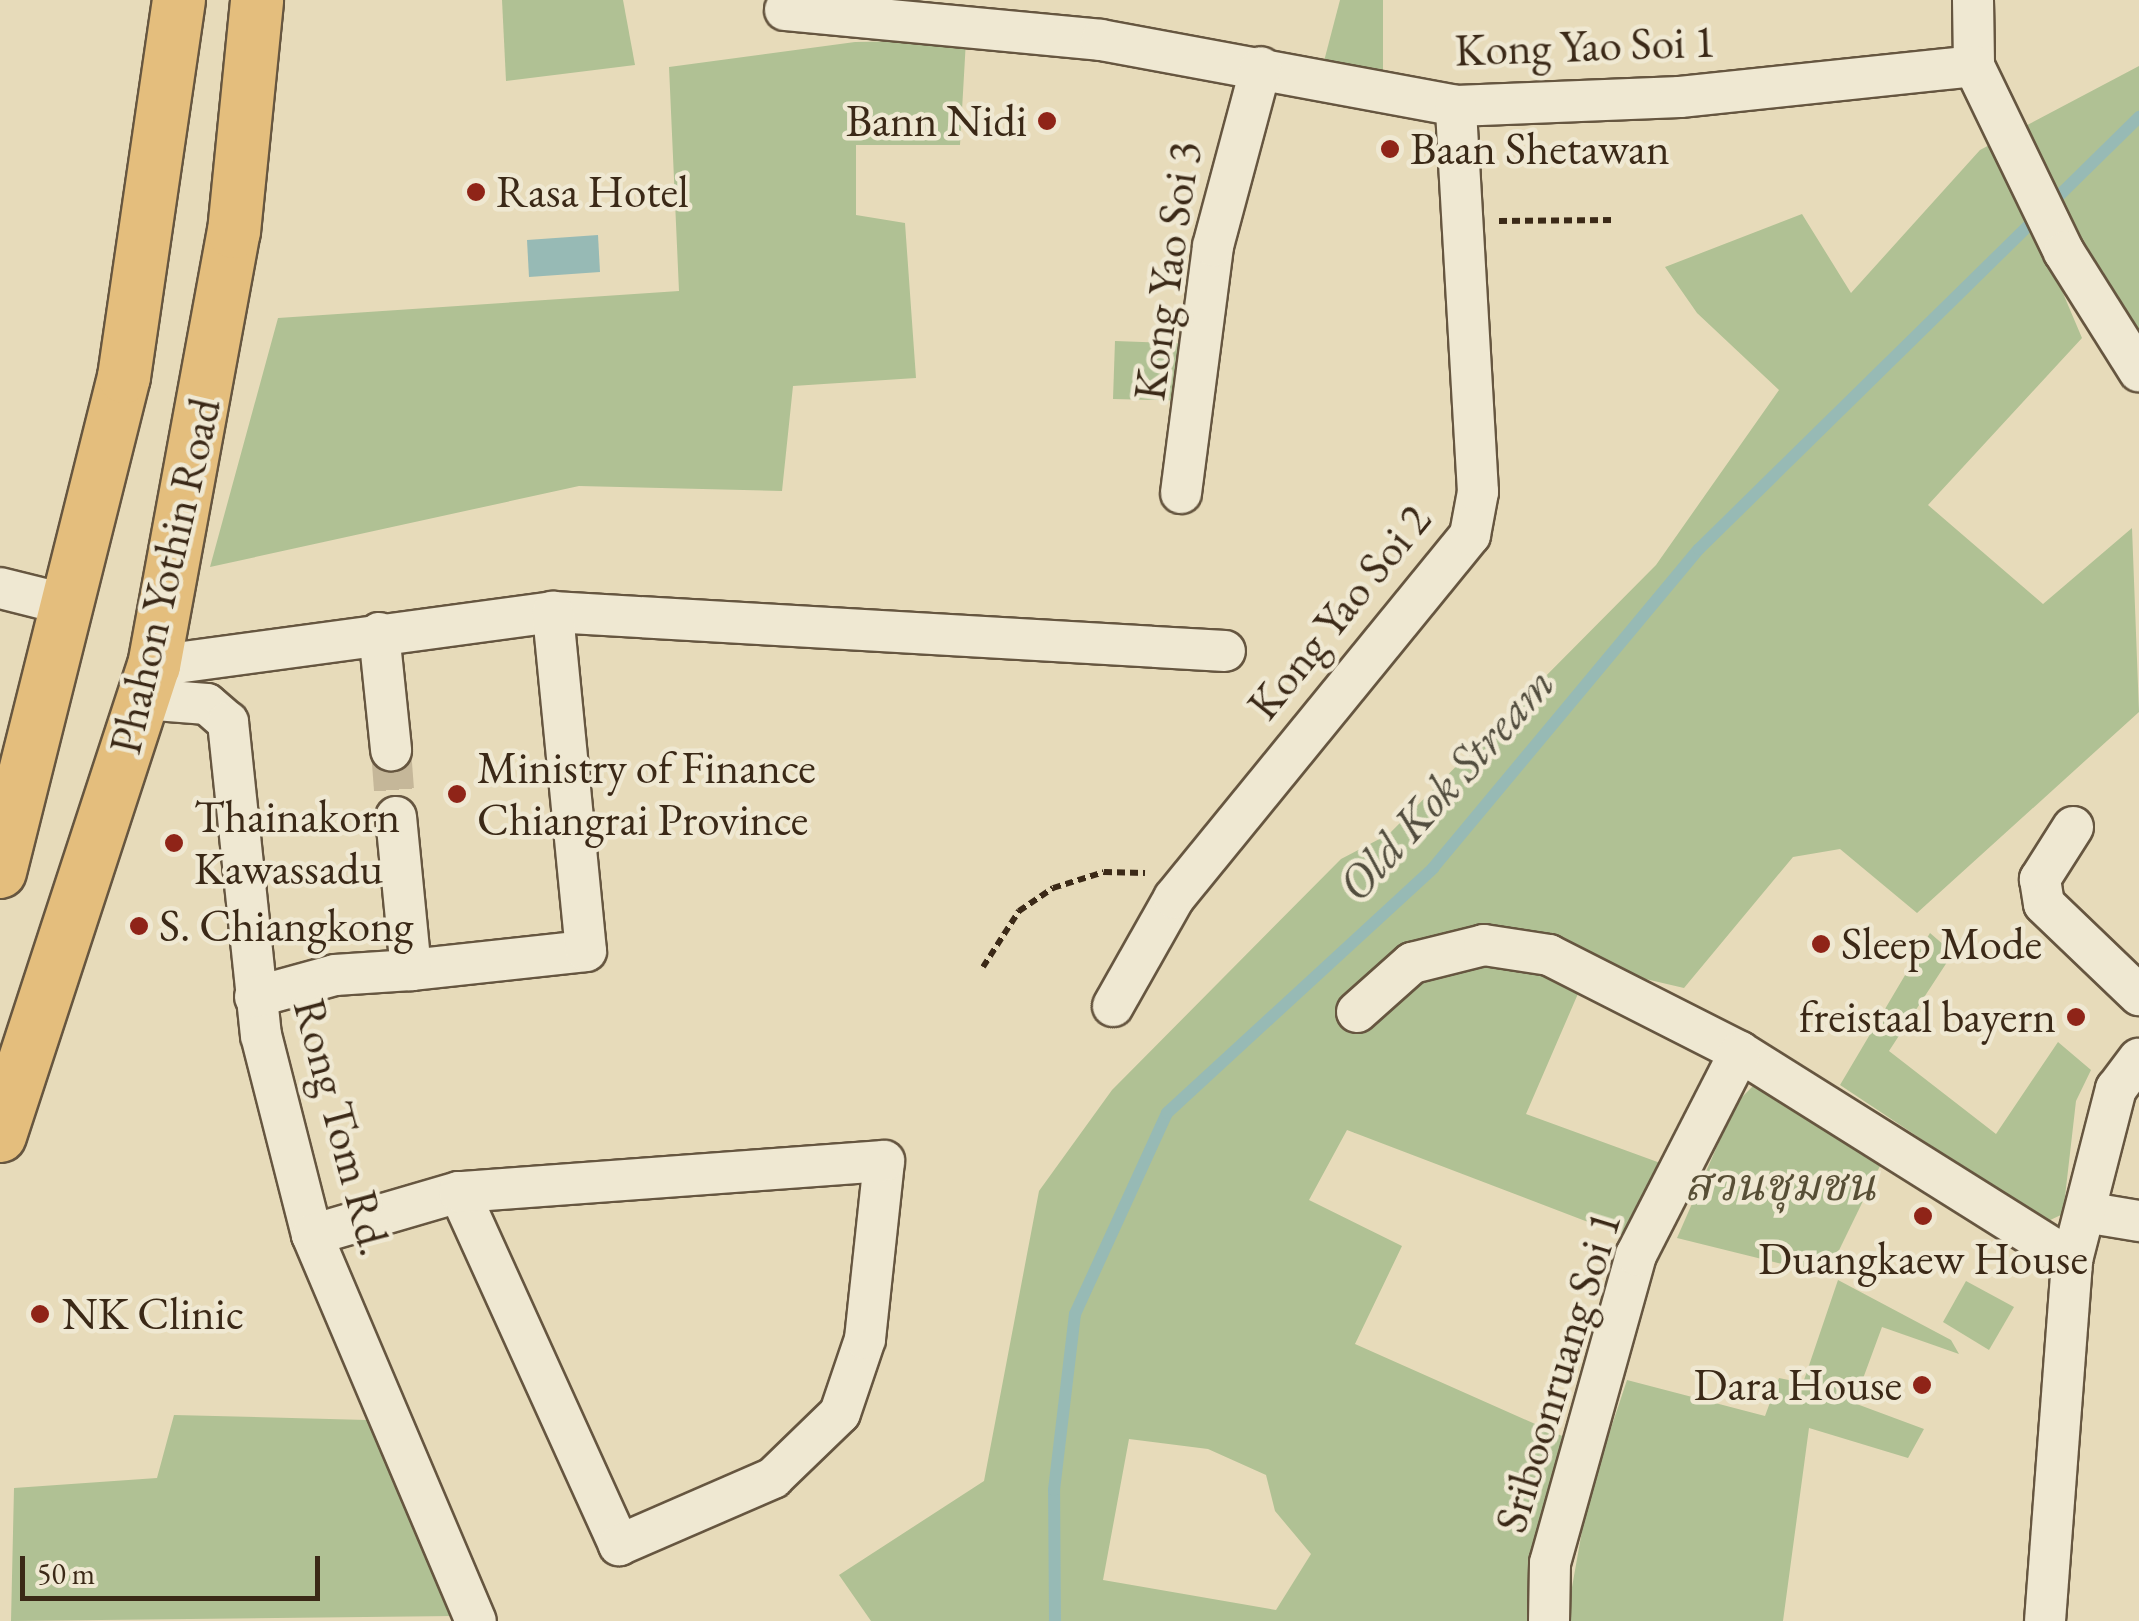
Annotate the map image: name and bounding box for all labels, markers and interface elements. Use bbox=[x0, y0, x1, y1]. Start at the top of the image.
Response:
street label: Kong Yao Soi 1 bbox=[1454, 14, 1716, 78]
place label: Bann Nidi bbox=[846, 94, 1027, 148]
marker: Bann Nidi bbox=[1036, 110, 1058, 132]
place label: Baan Shetawan bbox=[1410, 122, 1670, 176]
street label: Kong Yao Soi 3 bbox=[1122, 138, 1212, 404]
marker: Baan Shetawan bbox=[1379, 138, 1401, 160]
place label: Rasa Hotel bbox=[496, 165, 689, 219]
marker: Rasa Hotel bbox=[465, 181, 487, 203]
street label: Phahon Yothin Road bbox=[98, 393, 232, 759]
street label: Kong Yao Soi 2 bbox=[1236, 494, 1442, 730]
water label: Old Kok Stream bbox=[1326, 655, 1566, 913]
place label: Ministry of Finance Chiangrai Province bbox=[477, 741, 816, 847]
marker: Ministry of Finance Chiangrai Province bbox=[446, 783, 468, 805]
place label: Thainakorn Kawassadu bbox=[194, 790, 400, 896]
marker: Thainakorn Kawassadu bbox=[163, 832, 185, 854]
place label: S. Chiangkong bbox=[159, 899, 413, 953]
marker: S. Chiangkong bbox=[128, 915, 150, 937]
place label: Sleep Mode bbox=[1841, 917, 2042, 971]
marker: Sleep Mode bbox=[1810, 933, 1832, 955]
place label: freistaal bayern bbox=[1799, 990, 2056, 1044]
street label: Rong Tom Rd. bbox=[282, 993, 402, 1261]
marker: freistaal bayern bbox=[2065, 1006, 2087, 1028]
park label: สวนชุมชน bbox=[1684, 1158, 1876, 1212]
street label: Sriboonruang Soi 1 bbox=[1484, 1205, 1632, 1539]
marker: Duangkaew House bbox=[1912, 1205, 1934, 1227]
place label: Duangkaew House bbox=[1758, 1232, 2088, 1286]
place label: NK Clinic bbox=[62, 1287, 244, 1341]
marker: NK Clinic bbox=[27, 1301, 53, 1327]
place label: Dara House bbox=[1694, 1358, 1902, 1412]
marker: Dara House bbox=[1911, 1374, 1933, 1396]
scale bar bbox=[25, 1536, 325, 1598]
text: 50 m bbox=[37, 1554, 95, 1593]

